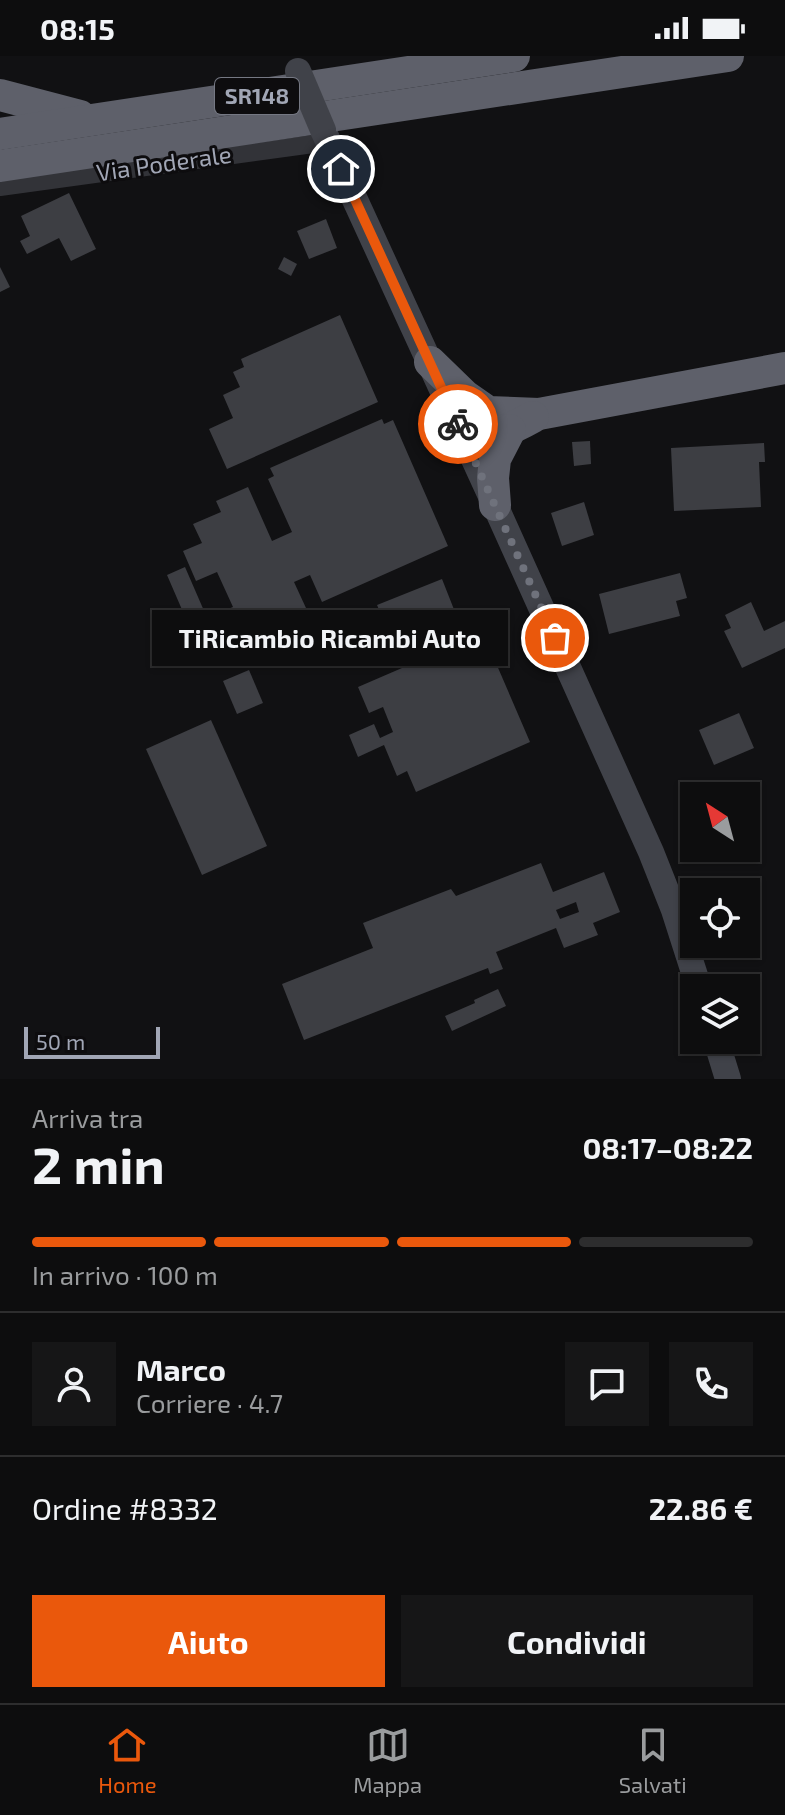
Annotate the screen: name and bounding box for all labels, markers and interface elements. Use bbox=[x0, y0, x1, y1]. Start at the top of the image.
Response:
text: 08:15 bbox=[40, 10, 115, 46]
road number: SR148 bbox=[215, 78, 299, 114]
pin bbox=[307, 135, 375, 203]
street label: Via Poderale bbox=[94, 139, 233, 186]
icon: home bbox=[319, 147, 363, 191]
courier bbox=[418, 384, 498, 464]
icon: bike bbox=[436, 402, 480, 446]
pin bbox=[521, 604, 589, 672]
callout: TiRicambio Ricambi Auto bbox=[151, 610, 507, 666]
icon: bag bbox=[533, 616, 577, 660]
text: TiRicambio Ricambi Auto bbox=[179, 622, 481, 653]
north arrow bbox=[680, 782, 760, 862]
map controls bbox=[680, 782, 760, 1054]
button: locate bbox=[680, 878, 760, 958]
button: layers bbox=[680, 974, 760, 1054]
scale bar bbox=[24, 1023, 160, 1059]
text: 50 m bbox=[36, 1028, 85, 1054]
text: Arriva tra bbox=[32, 1102, 143, 1133]
text: 08:17–08:22 bbox=[582, 1129, 753, 1165]
text: 2 min bbox=[32, 1132, 165, 1194]
text: In arrivo · 100 m bbox=[32, 1259, 218, 1290]
button: person bbox=[32, 1342, 116, 1426]
button: chat bbox=[565, 1342, 649, 1426]
button: phone bbox=[669, 1342, 753, 1426]
text: Marco bbox=[136, 1351, 226, 1387]
text: Corriere · 4.7 bbox=[136, 1387, 283, 1418]
text: Ordine #8332 bbox=[32, 1490, 218, 1526]
text: 22.86 € bbox=[649, 1490, 753, 1526]
button: Aiuto bbox=[32, 1595, 385, 1687]
button: Condividi bbox=[401, 1595, 753, 1687]
tab: Home bbox=[98, 1723, 157, 1797]
tab: Mappa bbox=[353, 1723, 422, 1797]
tab: Salvati bbox=[619, 1723, 687, 1797]

